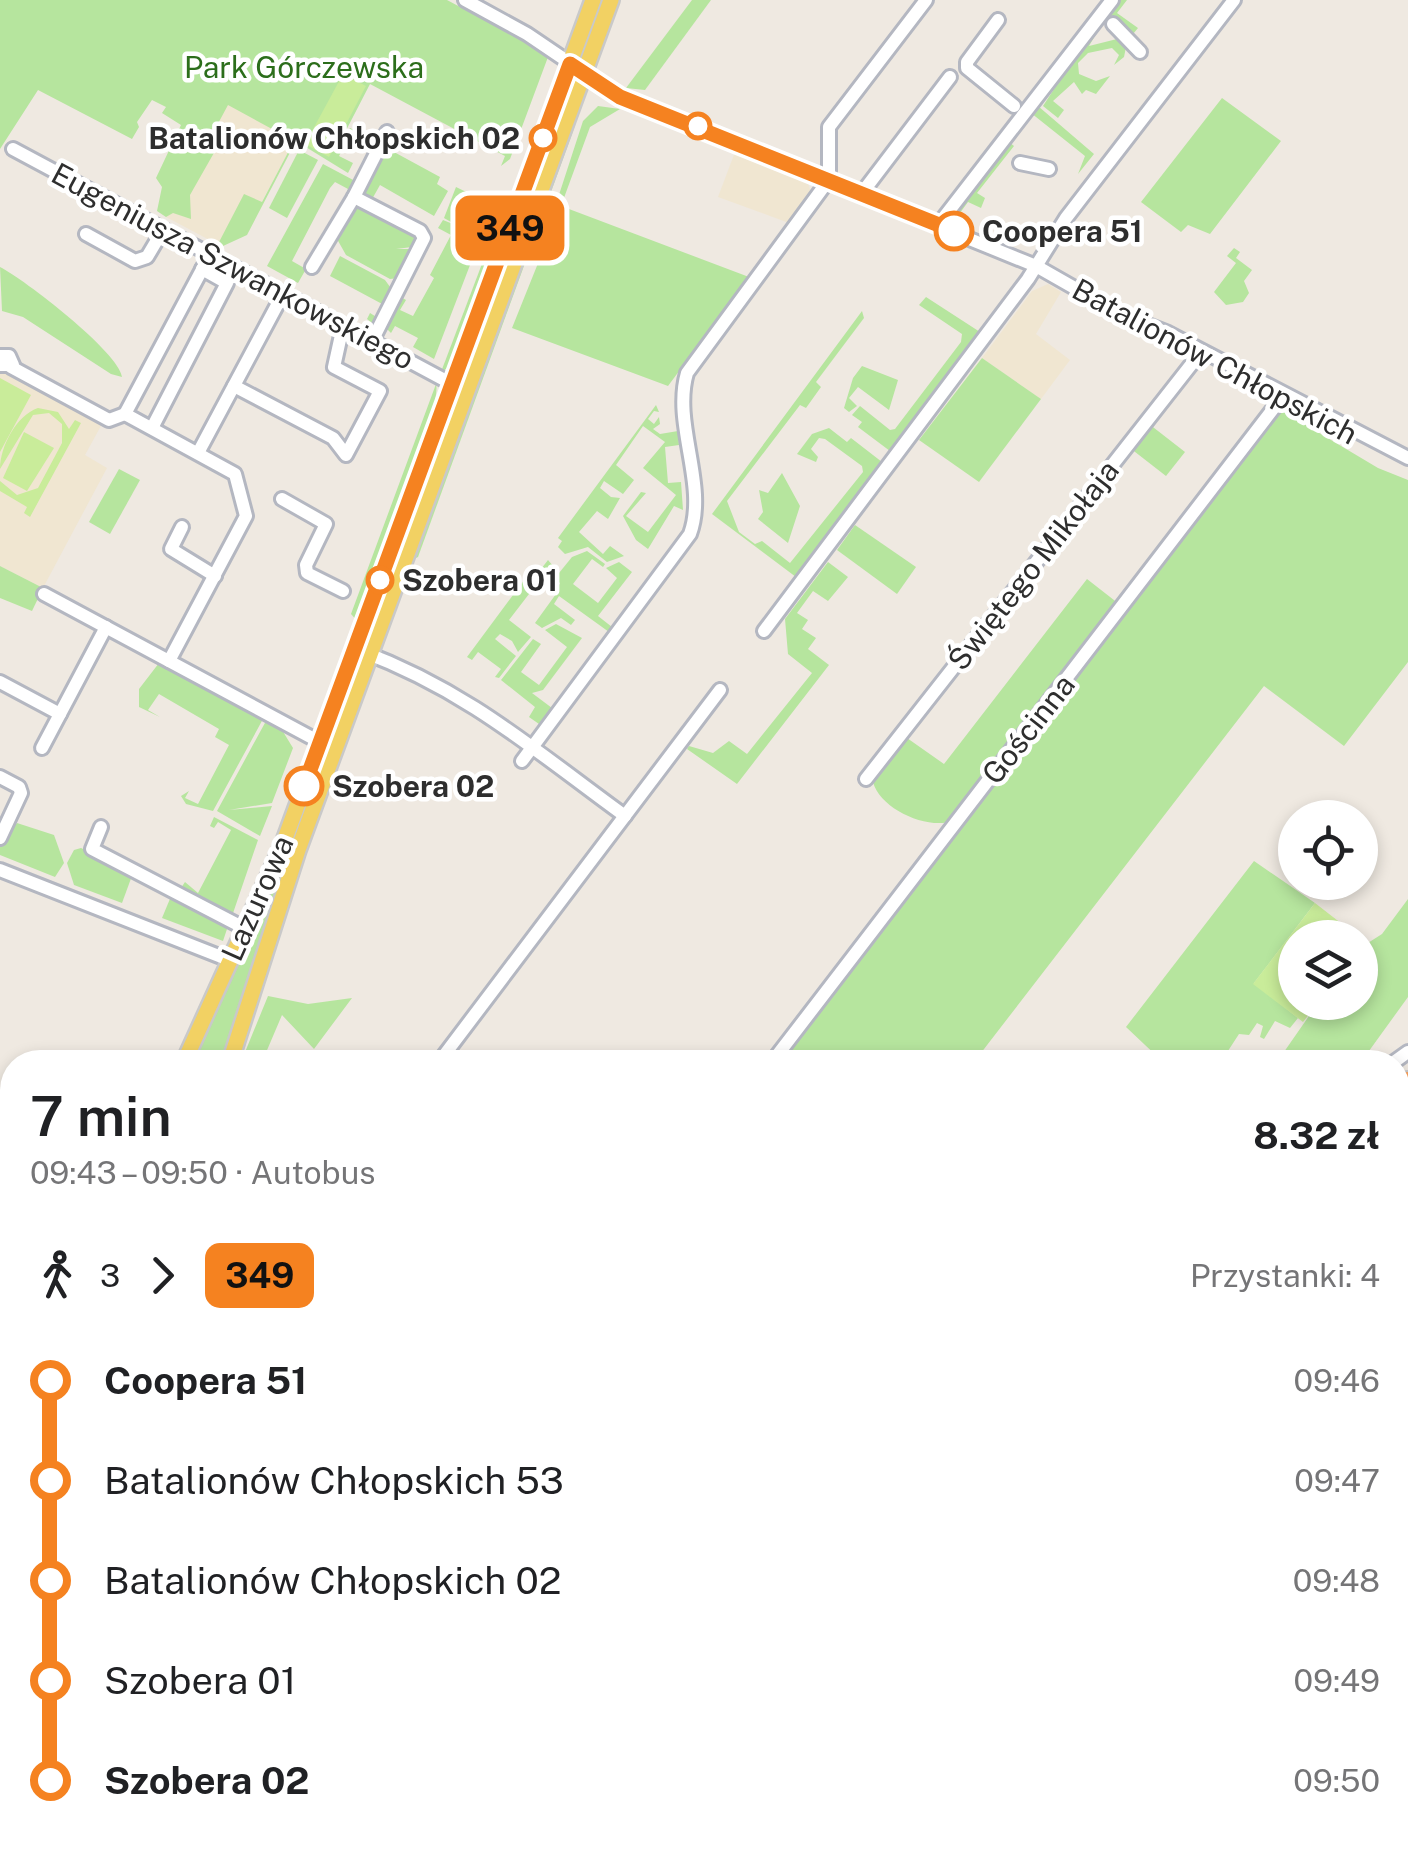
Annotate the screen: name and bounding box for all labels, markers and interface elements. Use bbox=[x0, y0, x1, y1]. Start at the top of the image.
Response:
park label: Park Górczewska bbox=[184, 49, 424, 85]
unlabelled marker bbox=[685, 113, 711, 139]
place label: Batalionów Chłopskich 02 bbox=[148, 120, 520, 156]
marker: Batalionów Chłopskich 02 bbox=[530, 125, 556, 151]
street label: Eugeniusza Szwankowskiego bbox=[46, 155, 420, 377]
line badge: 349 bbox=[452, 196, 568, 260]
text: 349 bbox=[475, 208, 545, 249]
marker: Coopera 51 bbox=[935, 212, 973, 250]
place label: Coopera 51 bbox=[982, 213, 1143, 249]
street label: Batalionów Chłopskich bbox=[1066, 271, 1364, 451]
street label: Świętego Mikołaja bbox=[940, 453, 1126, 677]
place label: Szobera 01 bbox=[402, 562, 558, 598]
marker: Szobera 01 bbox=[367, 567, 393, 593]
street label: Gościnna bbox=[974, 667, 1082, 791]
marker: Szobera 02 bbox=[285, 767, 323, 805]
place label: Szobera 02 bbox=[332, 768, 494, 804]
map controls bbox=[1278, 800, 1378, 1020]
button: locate bbox=[1278, 800, 1378, 900]
street label: Lazurowa bbox=[213, 830, 301, 966]
button: layers bbox=[1278, 920, 1378, 1020]
text: 7 min bbox=[30, 1084, 172, 1148]
text: 8.32 zł bbox=[1253, 1113, 1380, 1158]
text: 09:43 – 09:50 · Autobus bbox=[30, 1154, 375, 1191]
icon: walk bbox=[30, 1248, 85, 1303]
icon: forward bbox=[135, 1248, 190, 1303]
text: 349 bbox=[225, 1255, 294, 1296]
text: 3 bbox=[100, 1257, 120, 1294]
text: Przystanki: 4 bbox=[1190, 1257, 1380, 1294]
text: Coopera 51 bbox=[104, 1358, 307, 1403]
text: 09:46 bbox=[1294, 1362, 1380, 1399]
text: Batalionów Chłopskich 53 bbox=[104, 1458, 564, 1503]
text: 09:47 bbox=[1294, 1462, 1380, 1499]
text: Batalionów Chłopskich 02 bbox=[104, 1558, 561, 1603]
text: 09:48 bbox=[1293, 1562, 1380, 1599]
text: Szobera 01 bbox=[104, 1658, 296, 1703]
text: 09:49 bbox=[1294, 1662, 1380, 1699]
text: Szobera 02 bbox=[104, 1758, 310, 1803]
text: 09:50 bbox=[1293, 1762, 1380, 1799]

